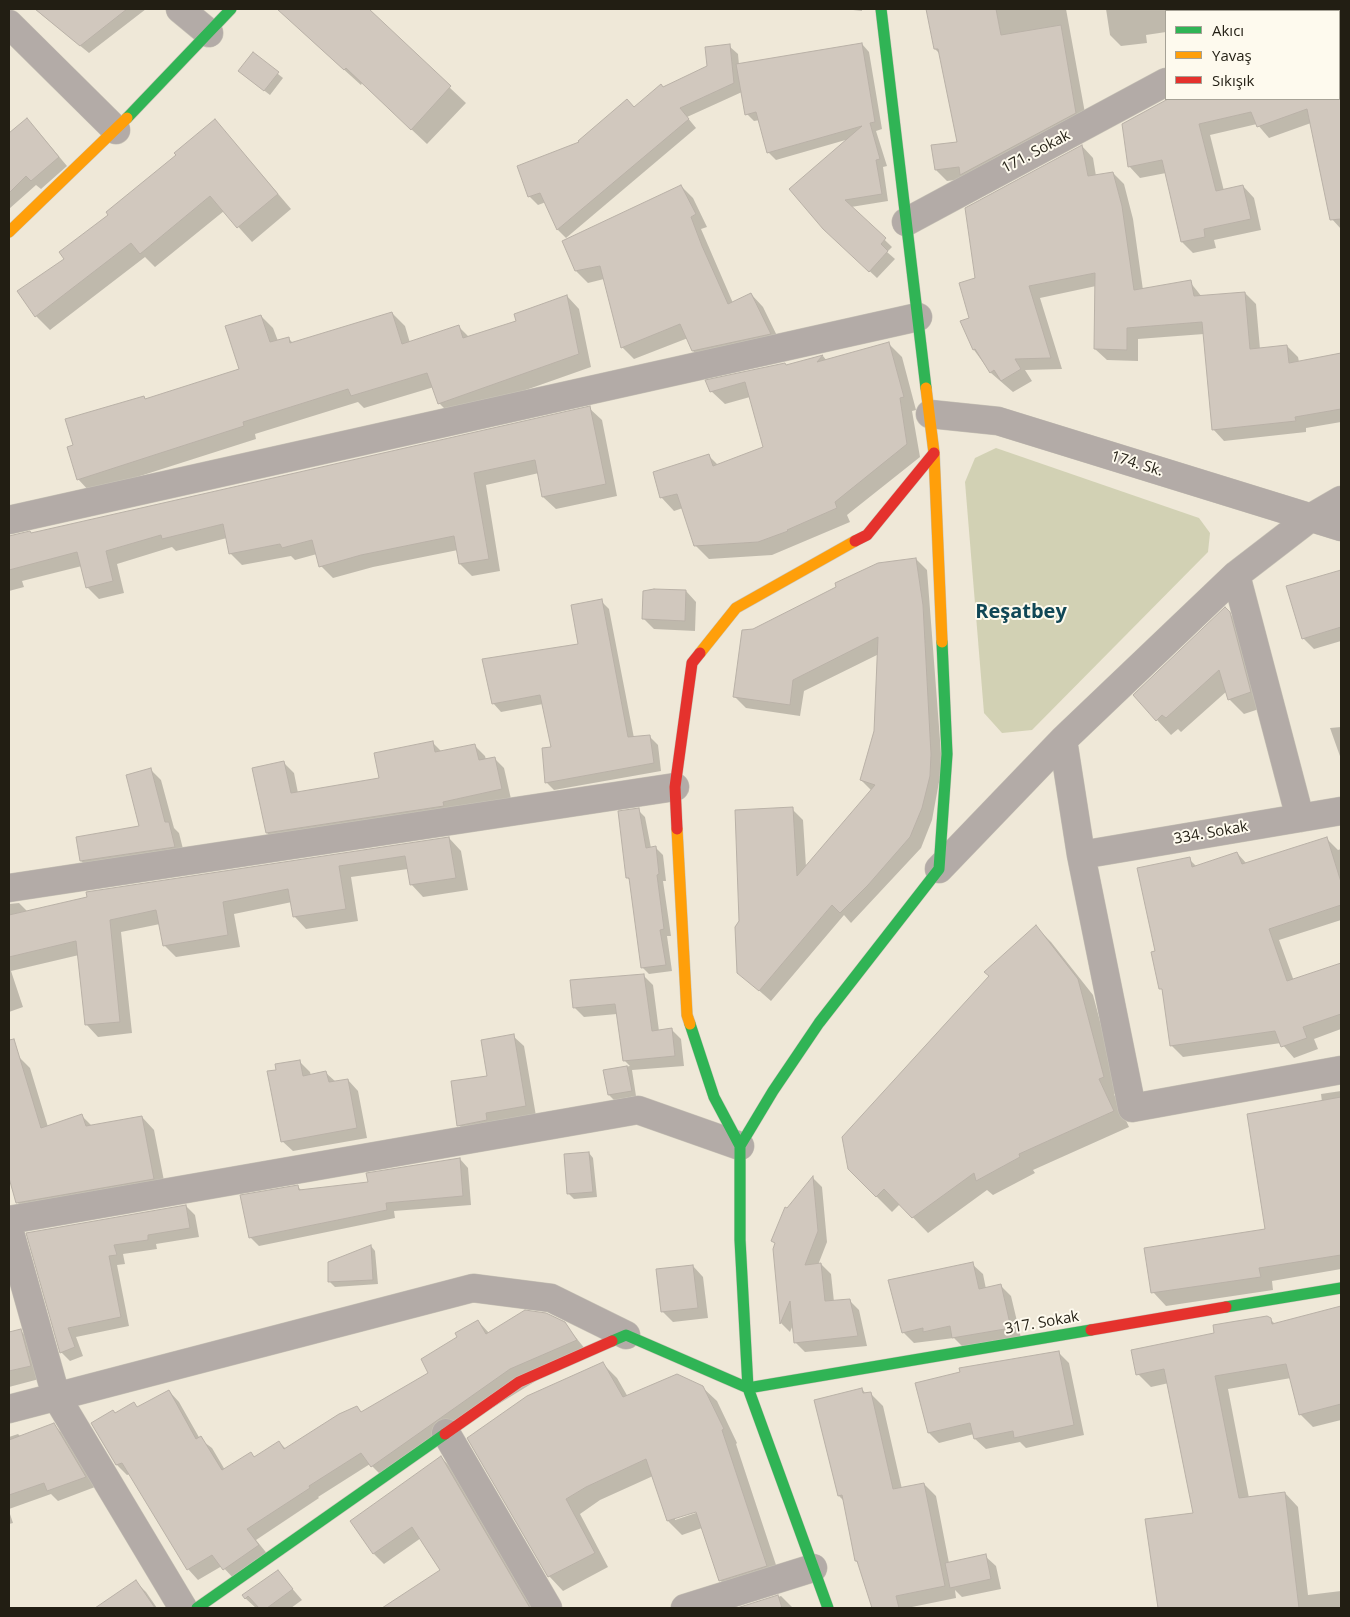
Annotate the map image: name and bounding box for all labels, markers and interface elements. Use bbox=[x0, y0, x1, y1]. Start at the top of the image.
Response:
legend bbox=[1165, 10, 1340, 100]
text: Akıcı bbox=[1212, 20, 1244, 40]
text: Yavaş bbox=[1212, 45, 1252, 65]
text: Sıkışık bbox=[1212, 70, 1255, 90]
street label: 171. Sokak bbox=[999, 126, 1073, 178]
street label: 174. Sk. bbox=[1109, 448, 1165, 480]
district label: Reşatbey bbox=[975, 600, 1067, 624]
street label: 334. Sokak bbox=[1173, 818, 1249, 848]
street label: 317. Sokak bbox=[1004, 1308, 1080, 1338]

